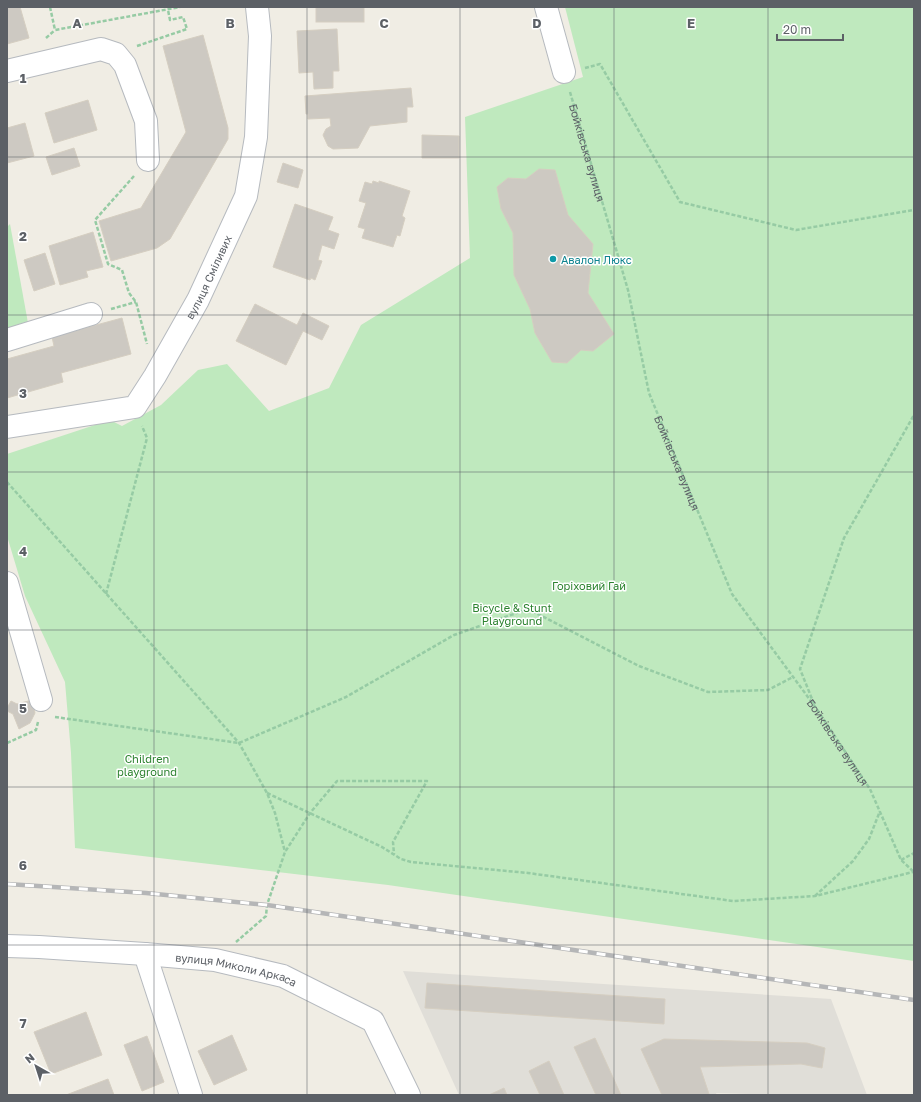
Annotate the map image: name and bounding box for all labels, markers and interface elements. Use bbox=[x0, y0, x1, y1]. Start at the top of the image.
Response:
text: A bbox=[72, 15, 82, 31]
text: B bbox=[225, 15, 235, 31]
text: C bbox=[379, 15, 389, 31]
text: D bbox=[532, 15, 542, 31]
text: E bbox=[687, 15, 695, 31]
scale bar bbox=[777, 16, 843, 42]
text: 20 m bbox=[783, 22, 811, 37]
text: 1 bbox=[20, 70, 27, 86]
street label: Бойківська вулиця bbox=[567, 102, 608, 203]
text: 2 bbox=[19, 228, 27, 244]
street label: вулиця Сміливих bbox=[182, 233, 234, 321]
place label: Авалон Люкс bbox=[561, 253, 632, 266]
marker: Авалон Люкс bbox=[548, 254, 558, 264]
text: 3 bbox=[19, 385, 27, 401]
street label: Бойківська вулиця bbox=[652, 413, 703, 512]
text: 4 bbox=[19, 543, 27, 559]
park label: Горіховий Гай bbox=[552, 579, 626, 592]
park label: Bicycle & Stunt Playground bbox=[472, 601, 552, 627]
street label: Бойківська вулиця bbox=[805, 696, 872, 788]
text: 5 bbox=[19, 700, 27, 716]
park label: Children playground bbox=[117, 752, 177, 778]
text: 6 bbox=[19, 857, 27, 873]
street label: вулиця Миколи Аркаса bbox=[175, 950, 299, 988]
text: 7 bbox=[19, 1015, 27, 1031]
north arrow bbox=[16, 1046, 56, 1086]
text: N bbox=[22, 1050, 37, 1066]

